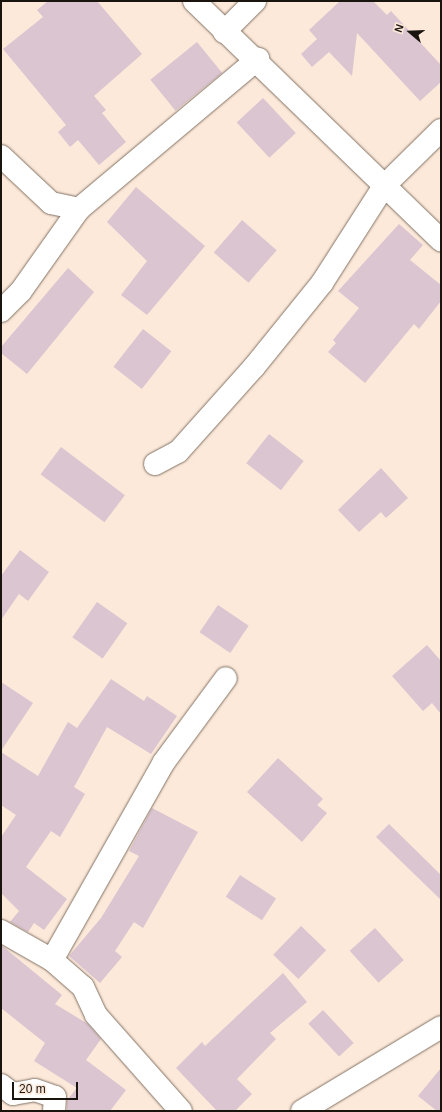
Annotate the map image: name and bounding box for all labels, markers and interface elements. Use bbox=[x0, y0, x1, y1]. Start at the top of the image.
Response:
north arrow bbox=[390, 12, 430, 52]
text: N bbox=[392, 22, 406, 34]
scale bar bbox=[14, 1074, 80, 1100]
text: 20 m bbox=[19, 1082, 46, 1096]

